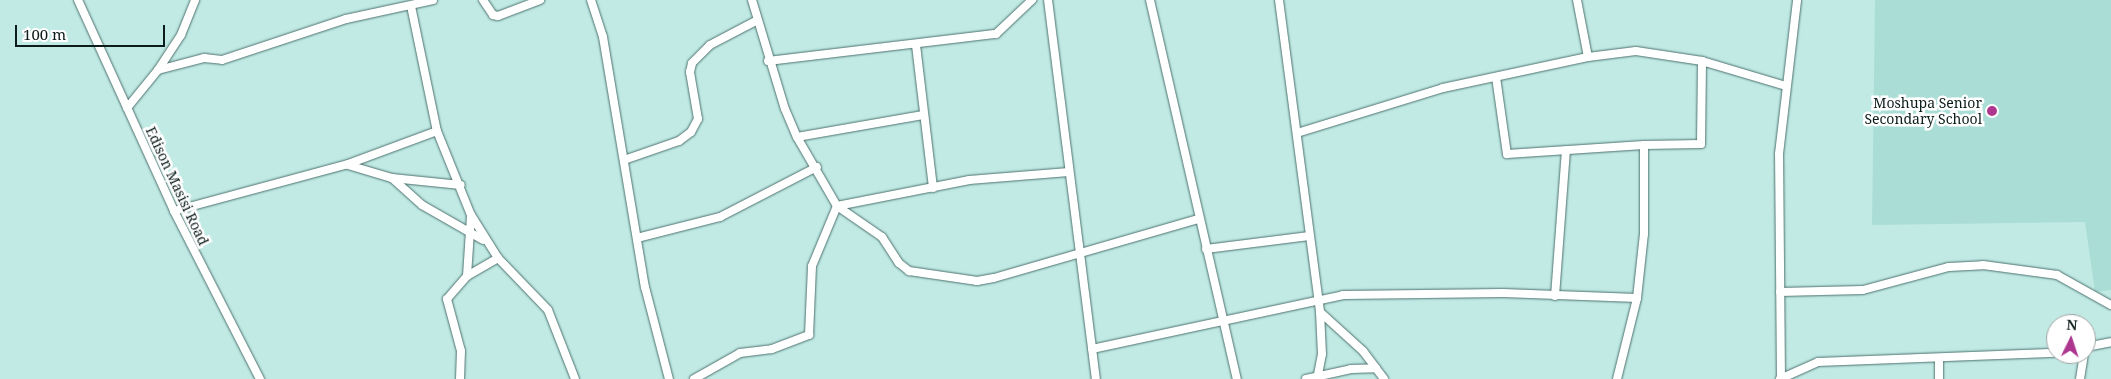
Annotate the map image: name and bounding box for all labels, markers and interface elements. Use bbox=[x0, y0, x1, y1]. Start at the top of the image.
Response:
scale bar bbox=[18, 15, 168, 47]
text: 100 m bbox=[23, 24, 66, 44]
place label: Moshupa Senior Secondary School bbox=[1864, 95, 1982, 128]
marker: Moshupa Senior Secondary School bbox=[1986, 105, 1998, 117]
street label: Edison Masisi Road bbox=[142, 124, 212, 248]
north arrow bbox=[2046, 314, 2096, 364]
text: N bbox=[2066, 315, 2078, 334]

